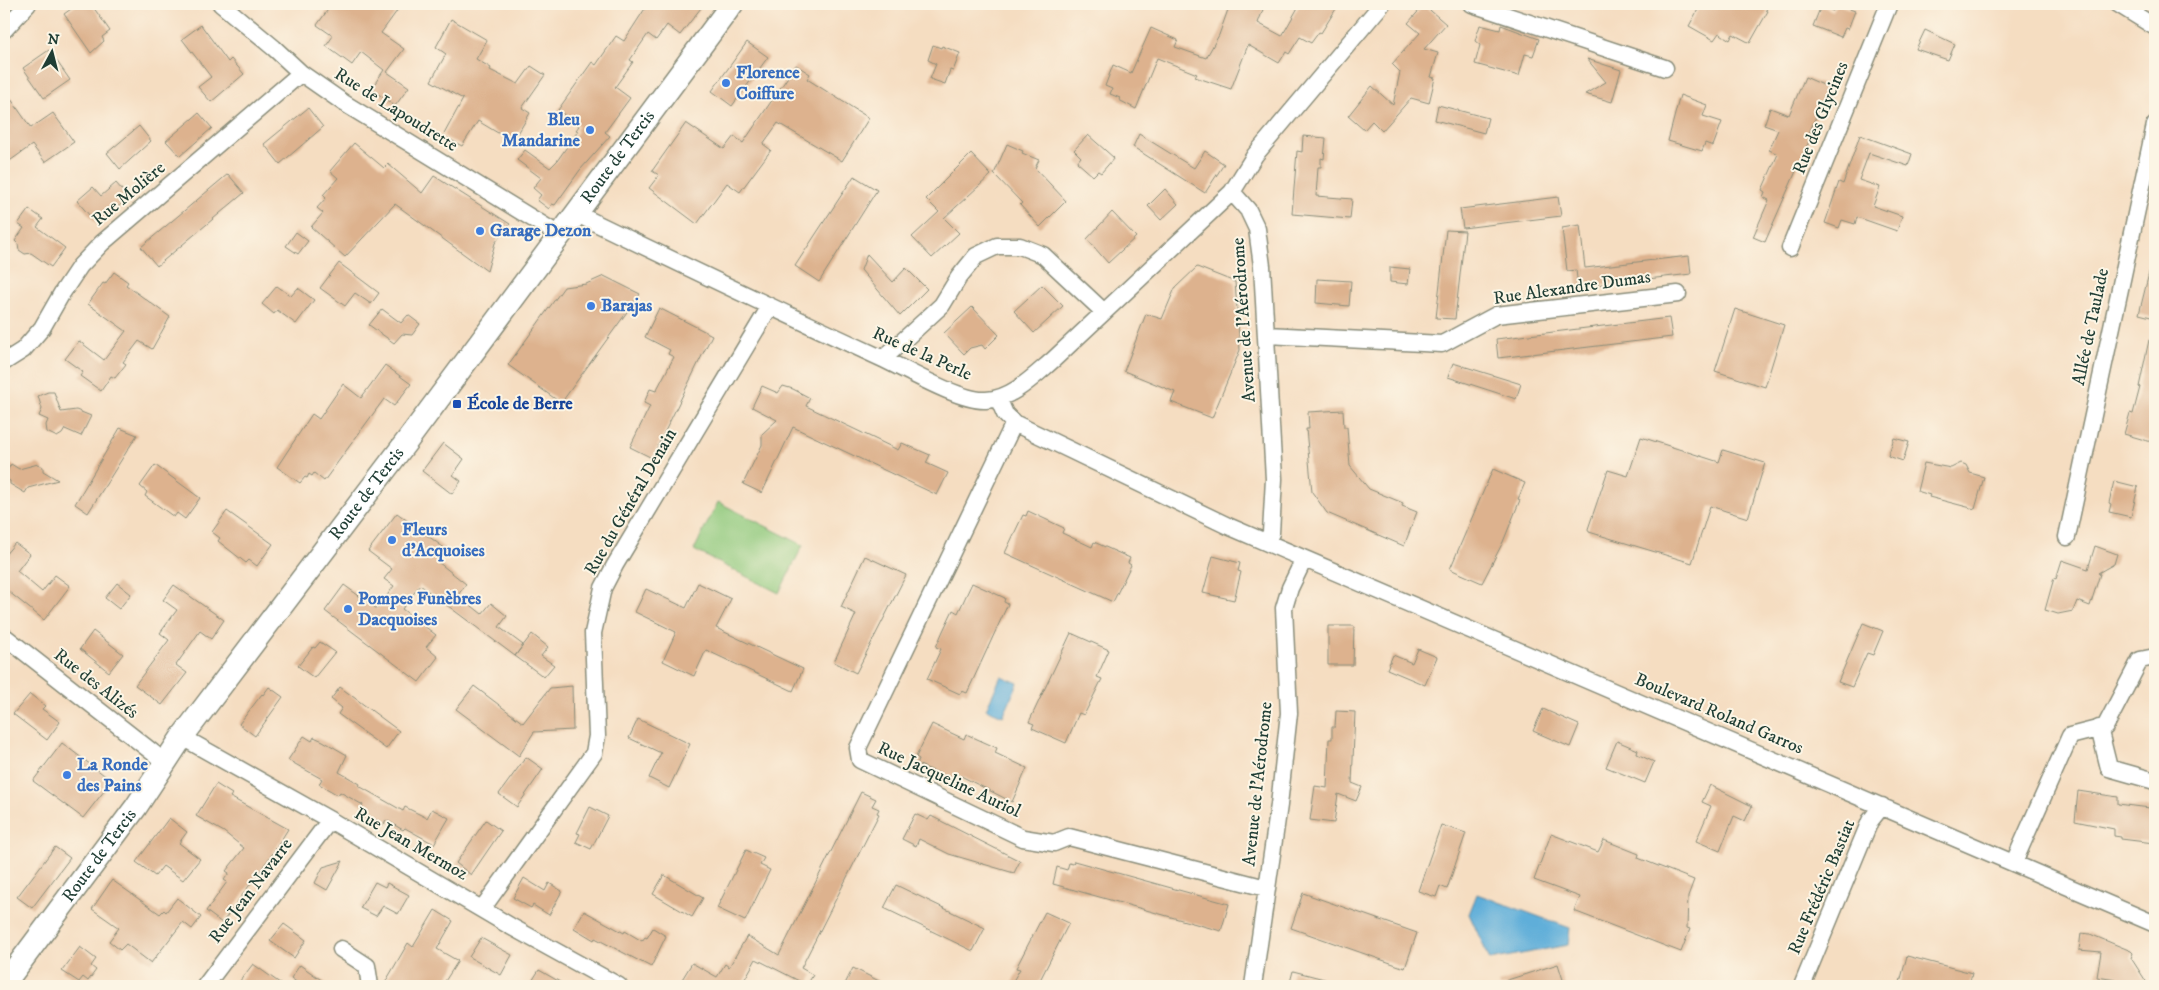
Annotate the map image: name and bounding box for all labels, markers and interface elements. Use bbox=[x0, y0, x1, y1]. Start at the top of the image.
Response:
north arrow bbox=[28, 28, 78, 78]
text: N bbox=[47, 30, 61, 50]
street label: Rue des Glycines bbox=[1788, 58, 1854, 178]
place label: Florence Coiffure bbox=[736, 62, 800, 105]
street label: Rue de Lapoudrette bbox=[330, 63, 462, 157]
marker: Florence Coiffure bbox=[720, 77, 732, 89]
street label: Route de Tercis bbox=[576, 106, 660, 208]
place label: Bleu Mandarine bbox=[502, 109, 581, 152]
marker: Bleu Mandarine bbox=[584, 124, 596, 136]
street label: Rue Molière bbox=[88, 157, 170, 231]
place label: Garage Dezon bbox=[490, 220, 592, 242]
marker: Garage Dezon bbox=[474, 225, 486, 237]
street label: Avenue de l'Aérodrome bbox=[1227, 237, 1261, 403]
street label: Rue Alexandre Dumas bbox=[1492, 266, 1652, 310]
street label: Allée de Taulade bbox=[2068, 266, 2114, 388]
place label: Barajas bbox=[601, 295, 652, 317]
marker: Barajas bbox=[585, 300, 597, 312]
street label: Rue de la Perle bbox=[869, 322, 975, 386]
place label: École de Berre bbox=[467, 392, 573, 415]
marker: École de Berre bbox=[451, 398, 463, 410]
street label: Rue du Général Denain bbox=[580, 424, 682, 579]
street label: Route de Tercis bbox=[324, 443, 409, 545]
place label: Fleurs d'Acquoises bbox=[402, 519, 485, 562]
marker: Fleurs d'Acquoises bbox=[386, 534, 398, 546]
place label: Pompes Funèbres Dacquoises bbox=[358, 588, 481, 631]
marker: Pompes Funèbres Dacquoises bbox=[342, 603, 354, 615]
street label: Rue des Alizés bbox=[49, 644, 143, 724]
street label: Boulevard Roland Garros bbox=[1631, 669, 1807, 759]
street label: Avenue de l'Aérodrome bbox=[1238, 701, 1278, 867]
street label: Rue Jacqueline Auriol bbox=[874, 737, 1025, 823]
place label: La Ronde des Pains bbox=[77, 754, 148, 797]
marker: La Ronde des Pains bbox=[61, 769, 73, 781]
street label: Rue Jean Mermoz bbox=[350, 803, 472, 886]
street label: Route de Tercis bbox=[58, 805, 142, 907]
street label: Rue Frédéric Bastiat bbox=[1784, 816, 1860, 958]
street label: Rue Jean Navarre bbox=[204, 834, 298, 948]

